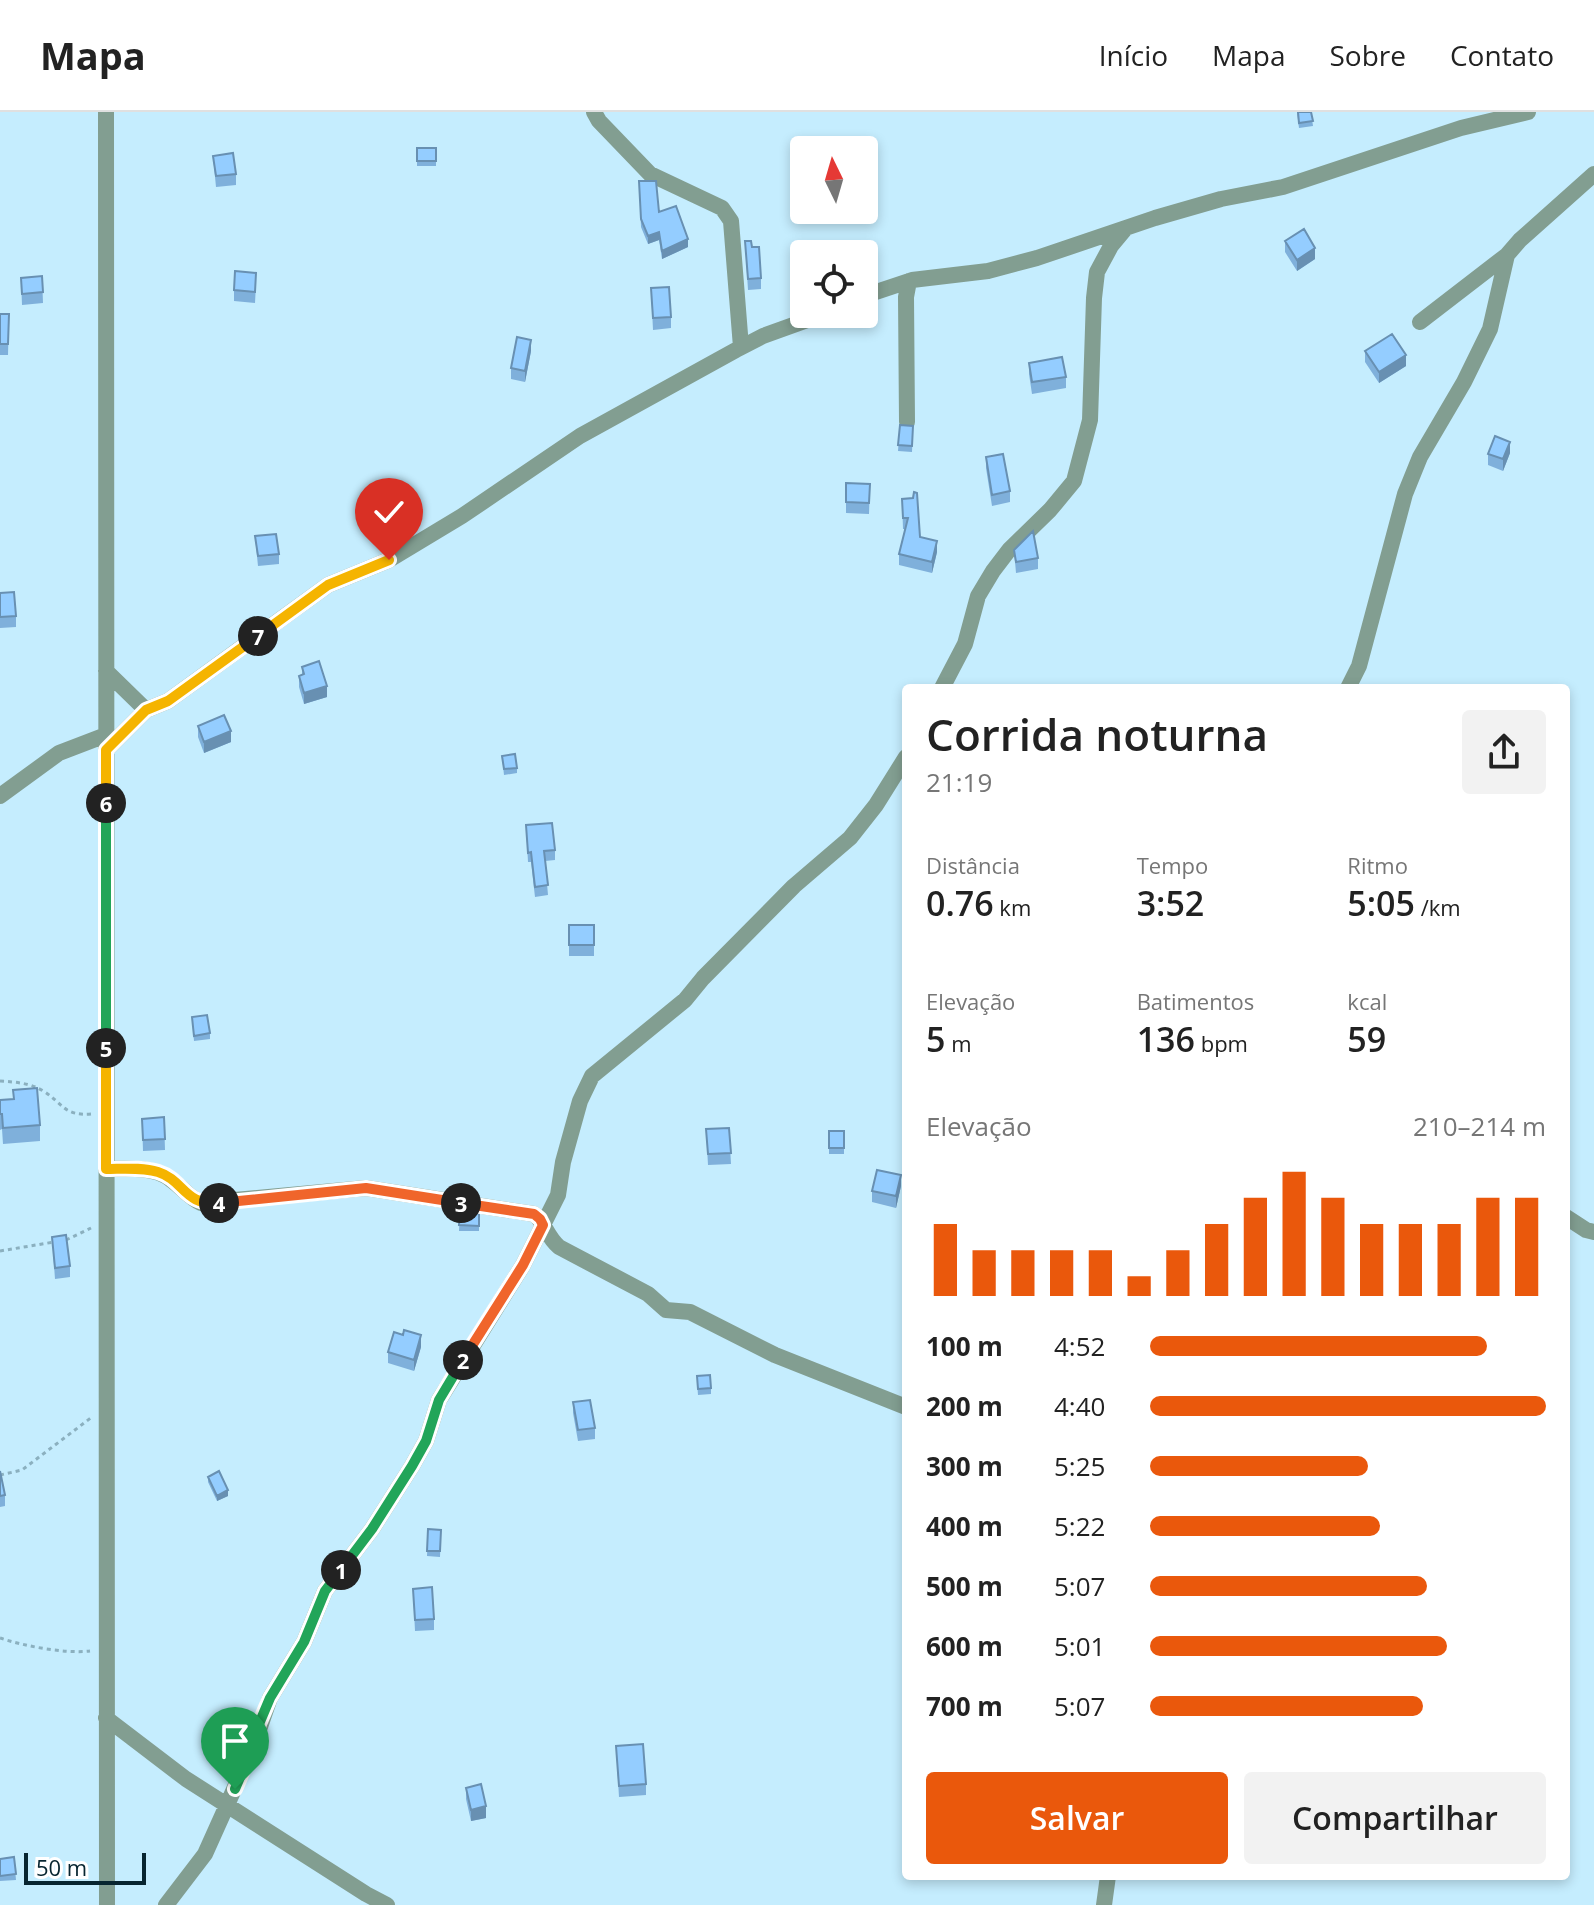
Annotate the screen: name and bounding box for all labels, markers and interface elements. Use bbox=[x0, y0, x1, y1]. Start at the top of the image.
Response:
text: Mapa bbox=[40, 29, 146, 81]
text: Início bbox=[1099, 36, 1168, 74]
text: Mapa bbox=[1212, 36, 1285, 74]
text: Sobre bbox=[1329, 36, 1406, 74]
text: Contato bbox=[1450, 36, 1554, 74]
north arrow bbox=[790, 136, 878, 224]
map controls bbox=[790, 136, 878, 328]
button: locate bbox=[790, 240, 878, 328]
pin bbox=[355, 478, 423, 560]
icon: check bbox=[367, 490, 411, 534]
pin: 7 bbox=[238, 616, 278, 656]
text: 7 bbox=[252, 621, 264, 651]
text: Corrida noturna bbox=[926, 704, 1268, 764]
button: share bbox=[1462, 710, 1546, 794]
text: 21:19 bbox=[926, 764, 992, 800]
pin: 6 bbox=[86, 783, 126, 823]
text: 6 bbox=[100, 788, 112, 818]
text: Distância bbox=[926, 850, 1020, 880]
text: Tempo bbox=[1137, 850, 1208, 880]
text: Ritmo bbox=[1347, 850, 1408, 880]
text: 0.76 bbox=[926, 880, 994, 926]
text: 3:52 bbox=[1137, 880, 1204, 926]
text: 5:05 bbox=[1347, 880, 1415, 926]
text: km bbox=[994, 892, 1031, 922]
text: /km bbox=[1415, 892, 1461, 922]
text: Elevação bbox=[926, 986, 1015, 1016]
text: Batimentos bbox=[1137, 986, 1254, 1016]
text: kcal bbox=[1347, 986, 1387, 1016]
text: 5 bbox=[926, 1016, 945, 1062]
text: 136 bbox=[1137, 1016, 1195, 1062]
text: 59 bbox=[1347, 1016, 1386, 1062]
pin: 5 bbox=[86, 1028, 126, 1068]
text: m bbox=[945, 1028, 972, 1058]
text: bpm bbox=[1195, 1028, 1248, 1058]
text: 5 bbox=[100, 1033, 112, 1063]
text: Elevação bbox=[926, 1108, 1032, 1144]
text: 210–214 m bbox=[1413, 1108, 1546, 1144]
pin: 4 bbox=[199, 1183, 239, 1223]
pin: 3 bbox=[441, 1183, 481, 1223]
text: 4 bbox=[213, 1188, 225, 1218]
text: 3 bbox=[455, 1188, 467, 1218]
text: 100 m bbox=[926, 1328, 1003, 1364]
text: 4:52 bbox=[1054, 1328, 1105, 1364]
pin: 2 bbox=[443, 1340, 483, 1380]
text: 2 bbox=[457, 1345, 469, 1375]
text: 200 m bbox=[926, 1388, 1003, 1424]
text: 4:40 bbox=[1054, 1388, 1105, 1424]
text: 300 m bbox=[926, 1448, 1003, 1484]
text: 5:25 bbox=[1054, 1448, 1105, 1484]
text: 400 m bbox=[926, 1508, 1003, 1544]
text: 5:22 bbox=[1054, 1508, 1105, 1544]
pin: 1 bbox=[321, 1550, 361, 1590]
text: 1 bbox=[335, 1555, 347, 1585]
text: 500 m bbox=[926, 1568, 1003, 1604]
text: 5:07 bbox=[1054, 1568, 1105, 1604]
text: 600 m bbox=[926, 1628, 1003, 1664]
text: 5:01 bbox=[1054, 1628, 1105, 1664]
text: 700 m bbox=[926, 1688, 1003, 1724]
text: 5:07 bbox=[1054, 1688, 1105, 1724]
pin bbox=[201, 1707, 269, 1789]
icon: arrive bbox=[213, 1719, 257, 1763]
button: Salvar bbox=[926, 1772, 1228, 1864]
button: Compartilhar bbox=[1244, 1772, 1546, 1864]
scale bar bbox=[24, 1849, 146, 1885]
text: 50 m bbox=[36, 1852, 87, 1882]

